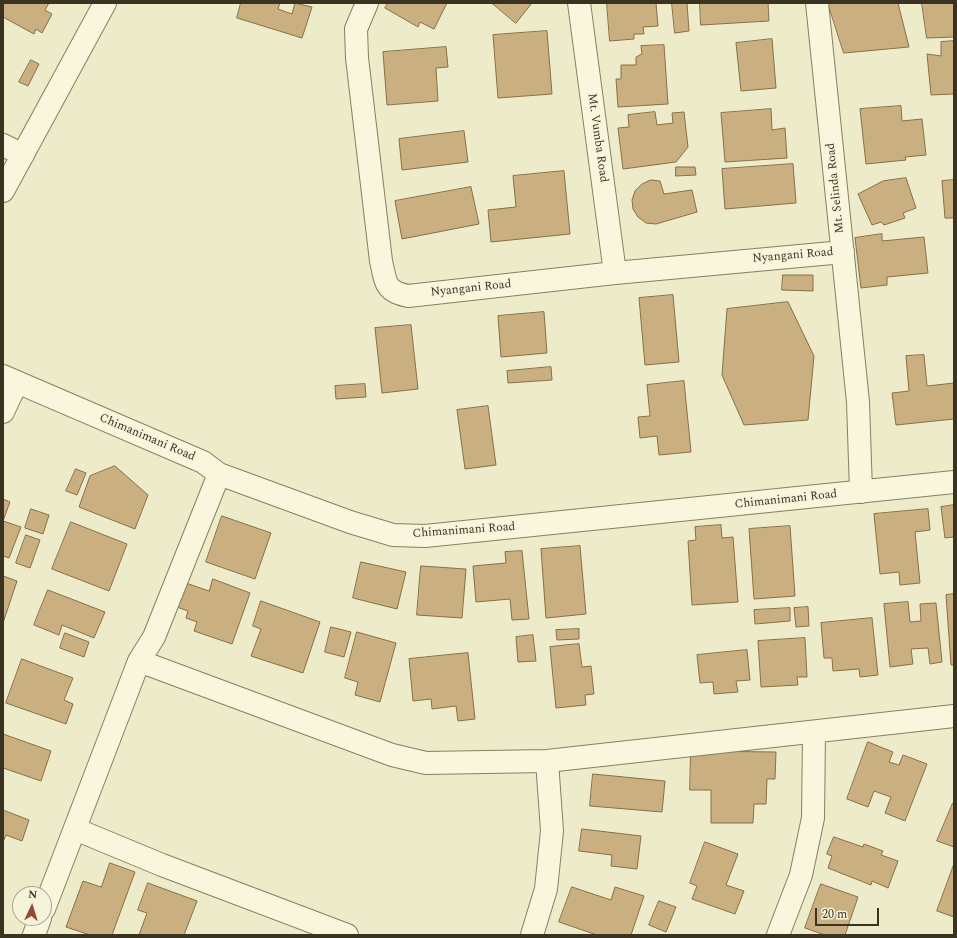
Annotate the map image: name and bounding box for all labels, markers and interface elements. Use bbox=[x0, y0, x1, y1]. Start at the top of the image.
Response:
street label: Mt. Vumba Road bbox=[584, 92, 610, 184]
street label: Mt. Selinda Road bbox=[824, 142, 848, 234]
street label: Nyangani Road bbox=[752, 245, 834, 267]
street label: Nyangani Road bbox=[430, 278, 512, 300]
street label: Chimanimani Road bbox=[97, 411, 197, 465]
street label: Chimanimani Road bbox=[734, 487, 838, 513]
street label: Chimanimani Road bbox=[412, 520, 516, 542]
north arrow bbox=[12, 886, 52, 926]
text: N bbox=[28, 886, 38, 903]
scale bar bbox=[817, 900, 881, 926]
text: 20 m bbox=[822, 905, 847, 924]

